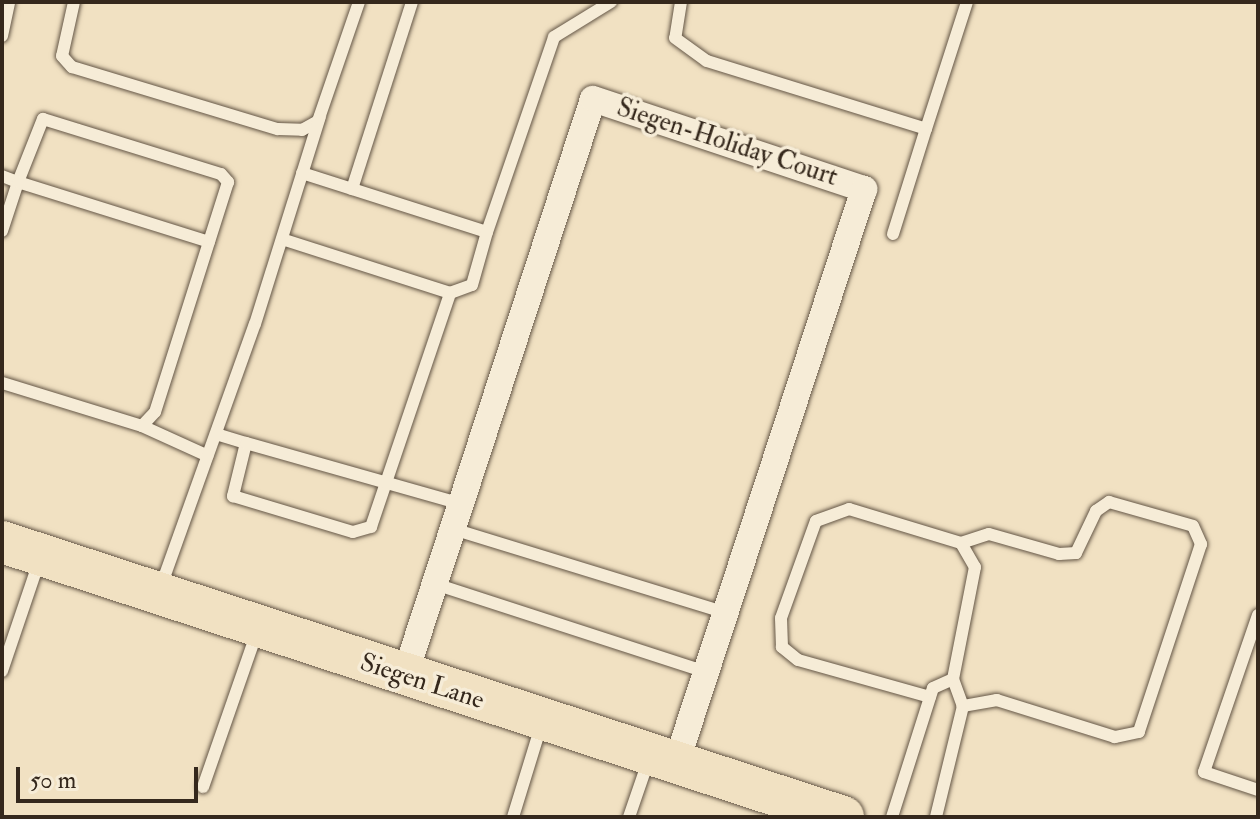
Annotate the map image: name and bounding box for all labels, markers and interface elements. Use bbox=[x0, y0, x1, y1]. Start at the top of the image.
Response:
street label: Siegen-Holiday Court bbox=[613, 93, 841, 193]
street label: Siegen Lane bbox=[356, 647, 488, 717]
scale bar bbox=[20, 751, 202, 801]
text: 50 m bbox=[30, 765, 76, 796]

